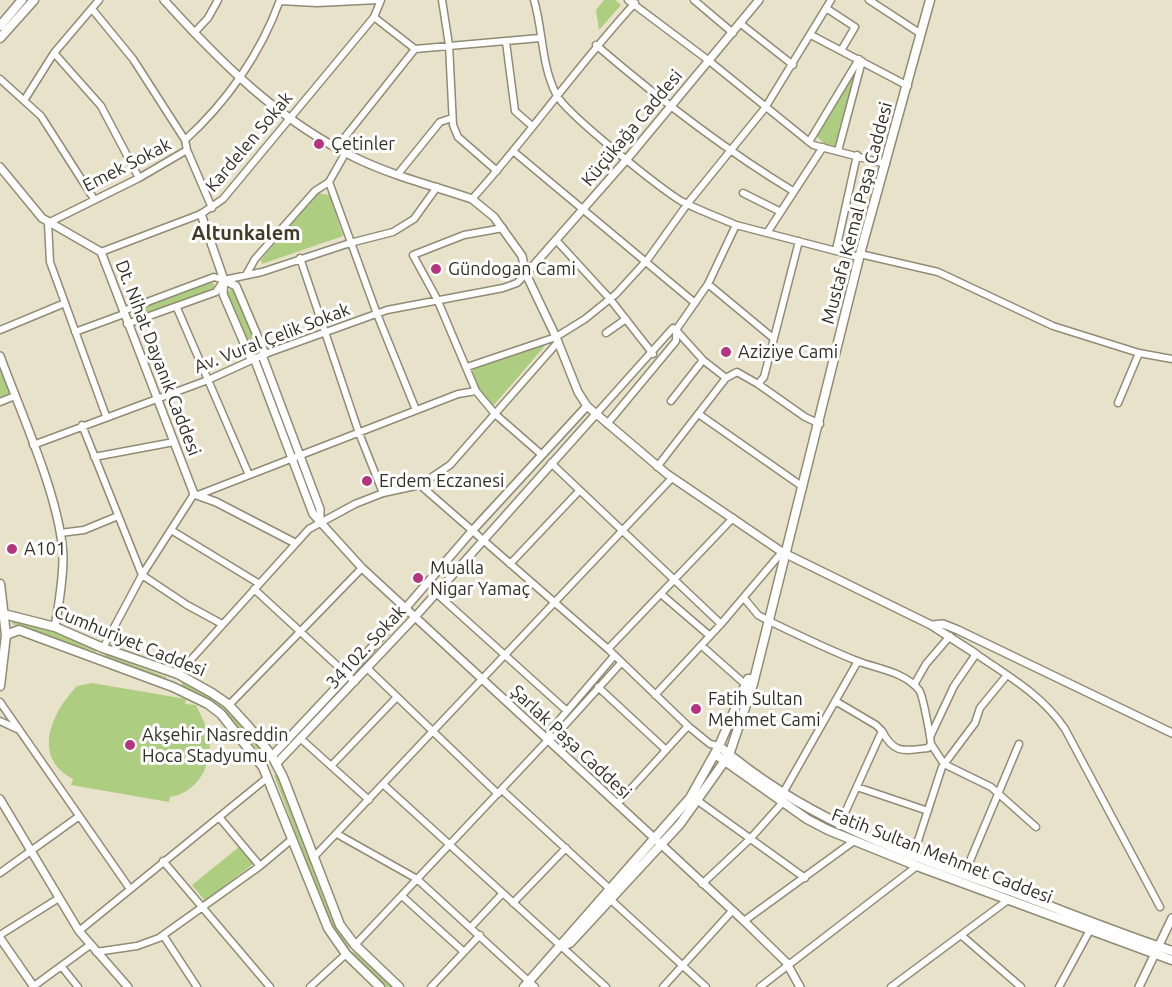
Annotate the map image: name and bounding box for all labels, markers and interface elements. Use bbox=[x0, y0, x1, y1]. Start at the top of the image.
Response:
street label: Küçükağa Caddesi bbox=[577, 65, 687, 191]
street label: Kardelen Sokak bbox=[201, 88, 297, 196]
street label: Mustafa Kemal Paşa Caddesi bbox=[817, 100, 897, 326]
place label: Çetinler bbox=[331, 133, 395, 155]
street label: Emek Sokak bbox=[79, 134, 175, 196]
marker: Çetinler bbox=[312, 137, 326, 151]
district label: Altunkalem bbox=[192, 221, 300, 245]
street label: Dt. Nihat Dayanık Caddesi bbox=[111, 257, 205, 459]
place label: Gündogan Cami bbox=[448, 258, 576, 280]
marker: Gündogan Cami bbox=[429, 262, 443, 276]
street label: Av. Vural Çelik Sokak bbox=[191, 298, 353, 378]
place label: Aziziye Cami bbox=[738, 341, 838, 363]
marker: Aziziye Cami bbox=[719, 345, 733, 359]
place label: Erdem Eczanesi bbox=[379, 470, 504, 492]
marker: Erdem Eczanesi bbox=[360, 474, 374, 488]
place label: A101 bbox=[24, 538, 66, 560]
marker: A101 bbox=[5, 542, 19, 556]
place label: Mualla Nigar Yamaç bbox=[430, 557, 530, 600]
marker: Mualla Nigar Yamaç bbox=[411, 571, 425, 585]
street label: Cumhuriyet Caddesi bbox=[51, 601, 209, 681]
street label: 34102. Sokak bbox=[322, 601, 410, 693]
street label: Şarlak Paşa Caddesi bbox=[506, 680, 636, 804]
place label: Fatih Sultan Mehmet Cami bbox=[708, 688, 821, 730]
marker: Fatih Sultan Mehmet Cami bbox=[689, 702, 703, 716]
place label: Akşehir Nasreddin Hoca Stadyumu bbox=[142, 724, 289, 766]
marker: Akşehir Nasreddin Hoca Stadyumu bbox=[123, 738, 137, 752]
street label: Fatih Sultan Mehmet Caddesi bbox=[828, 804, 1056, 908]

